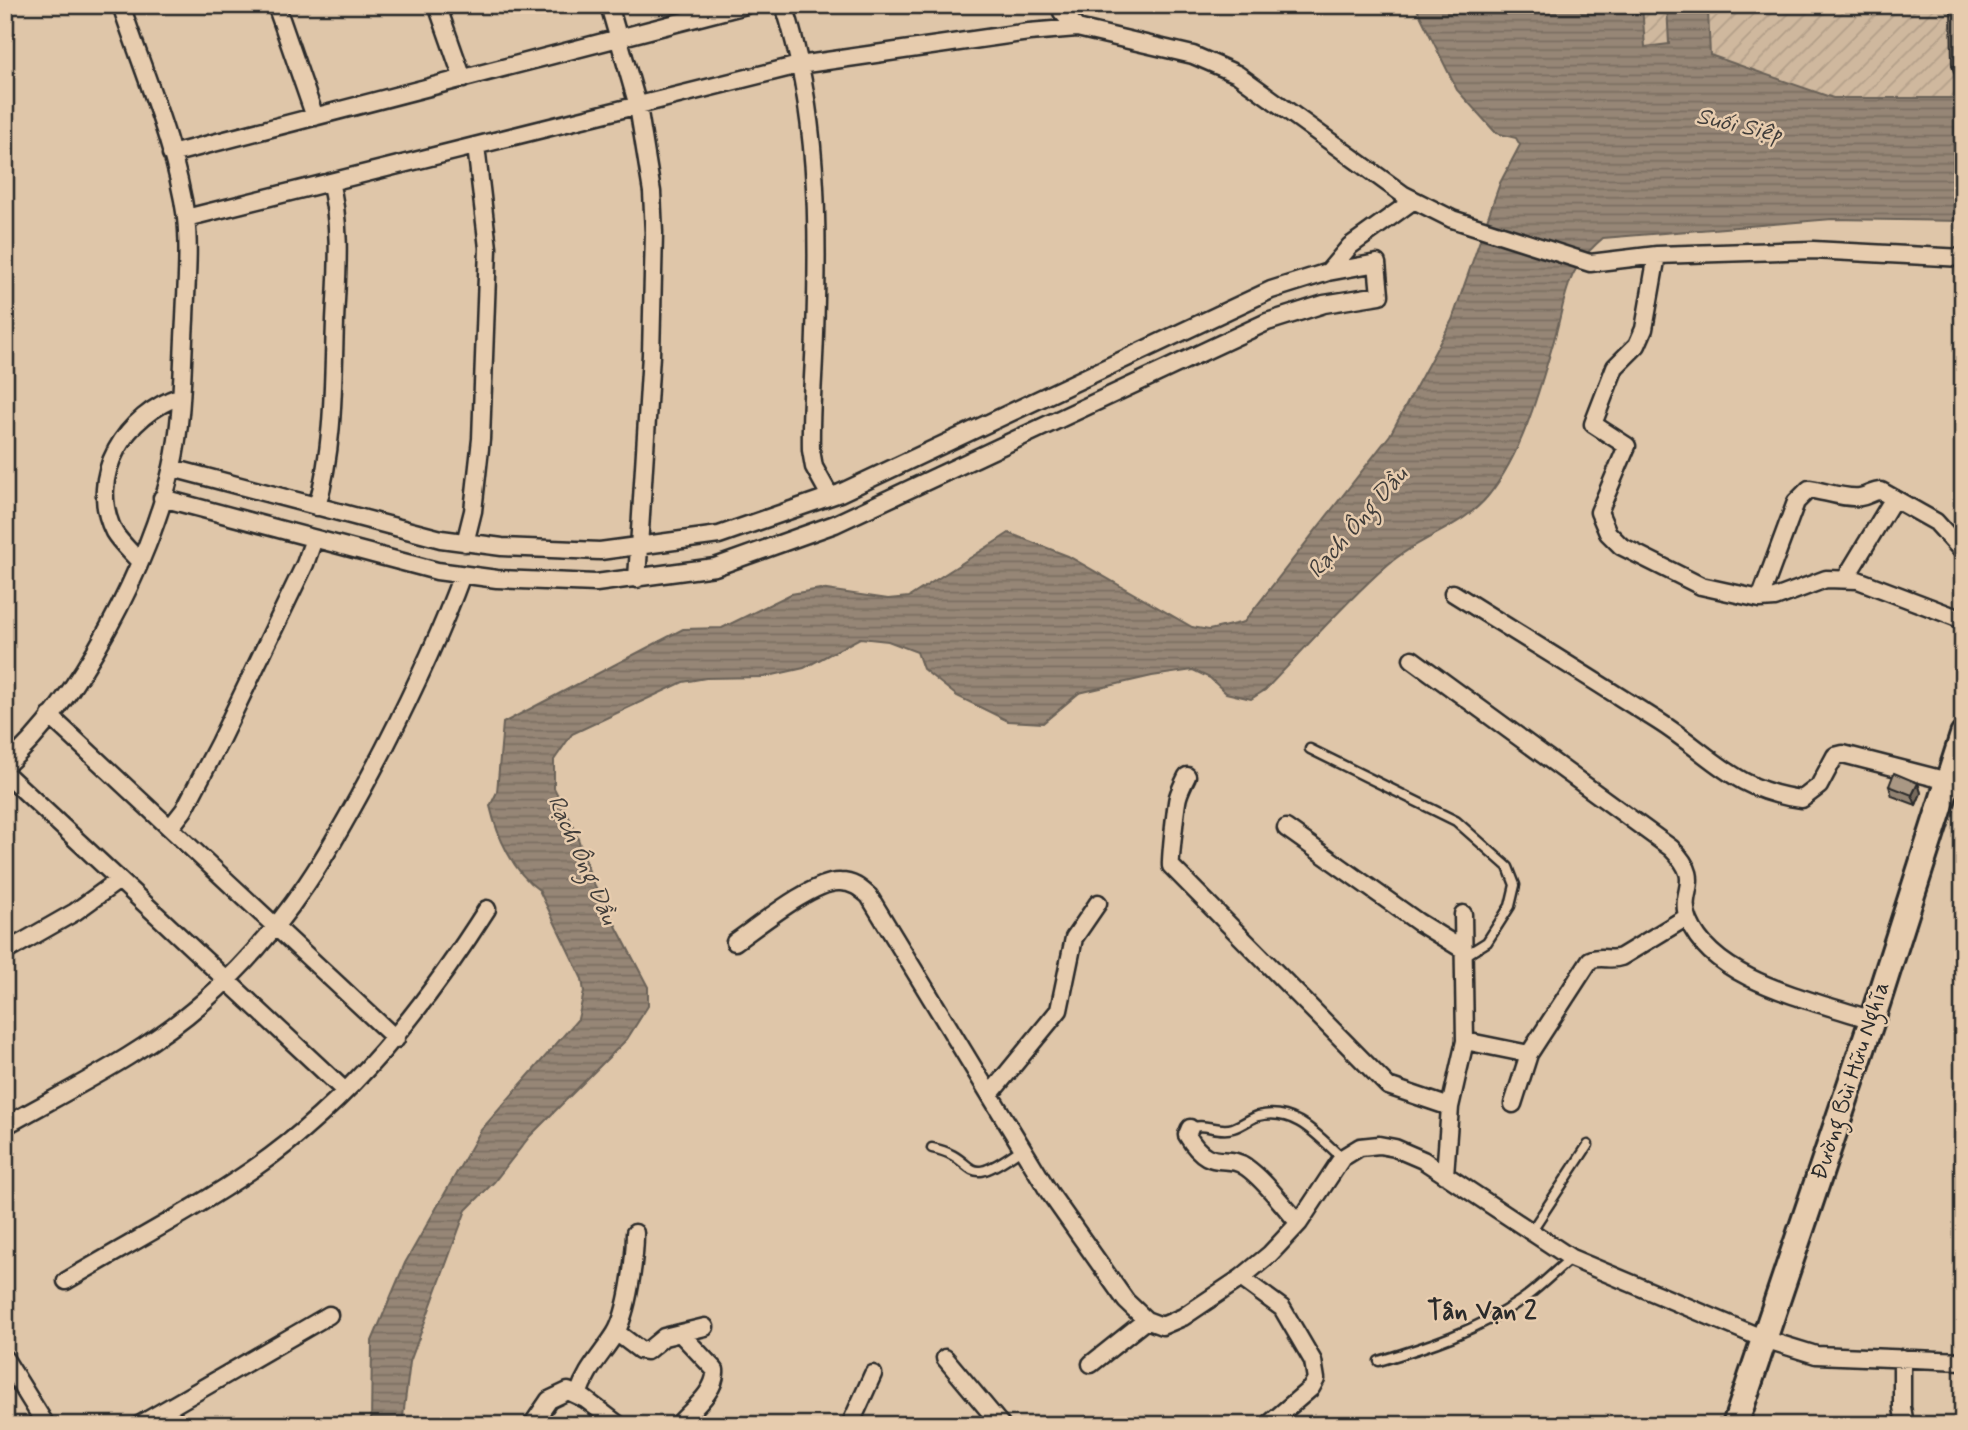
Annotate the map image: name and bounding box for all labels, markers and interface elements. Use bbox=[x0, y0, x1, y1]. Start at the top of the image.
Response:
water label: Suối Siệp bbox=[1693, 101, 1786, 151]
water label: Rạch Ông Dầu bbox=[1301, 460, 1418, 587]
water label: Rạch Ông Dầu bbox=[537, 790, 625, 932]
street label: Đường Bùi Hữu Nghĩa bbox=[1805, 978, 1899, 1185]
district label: Tân Vạn 2 bbox=[1427, 1295, 1537, 1329]

